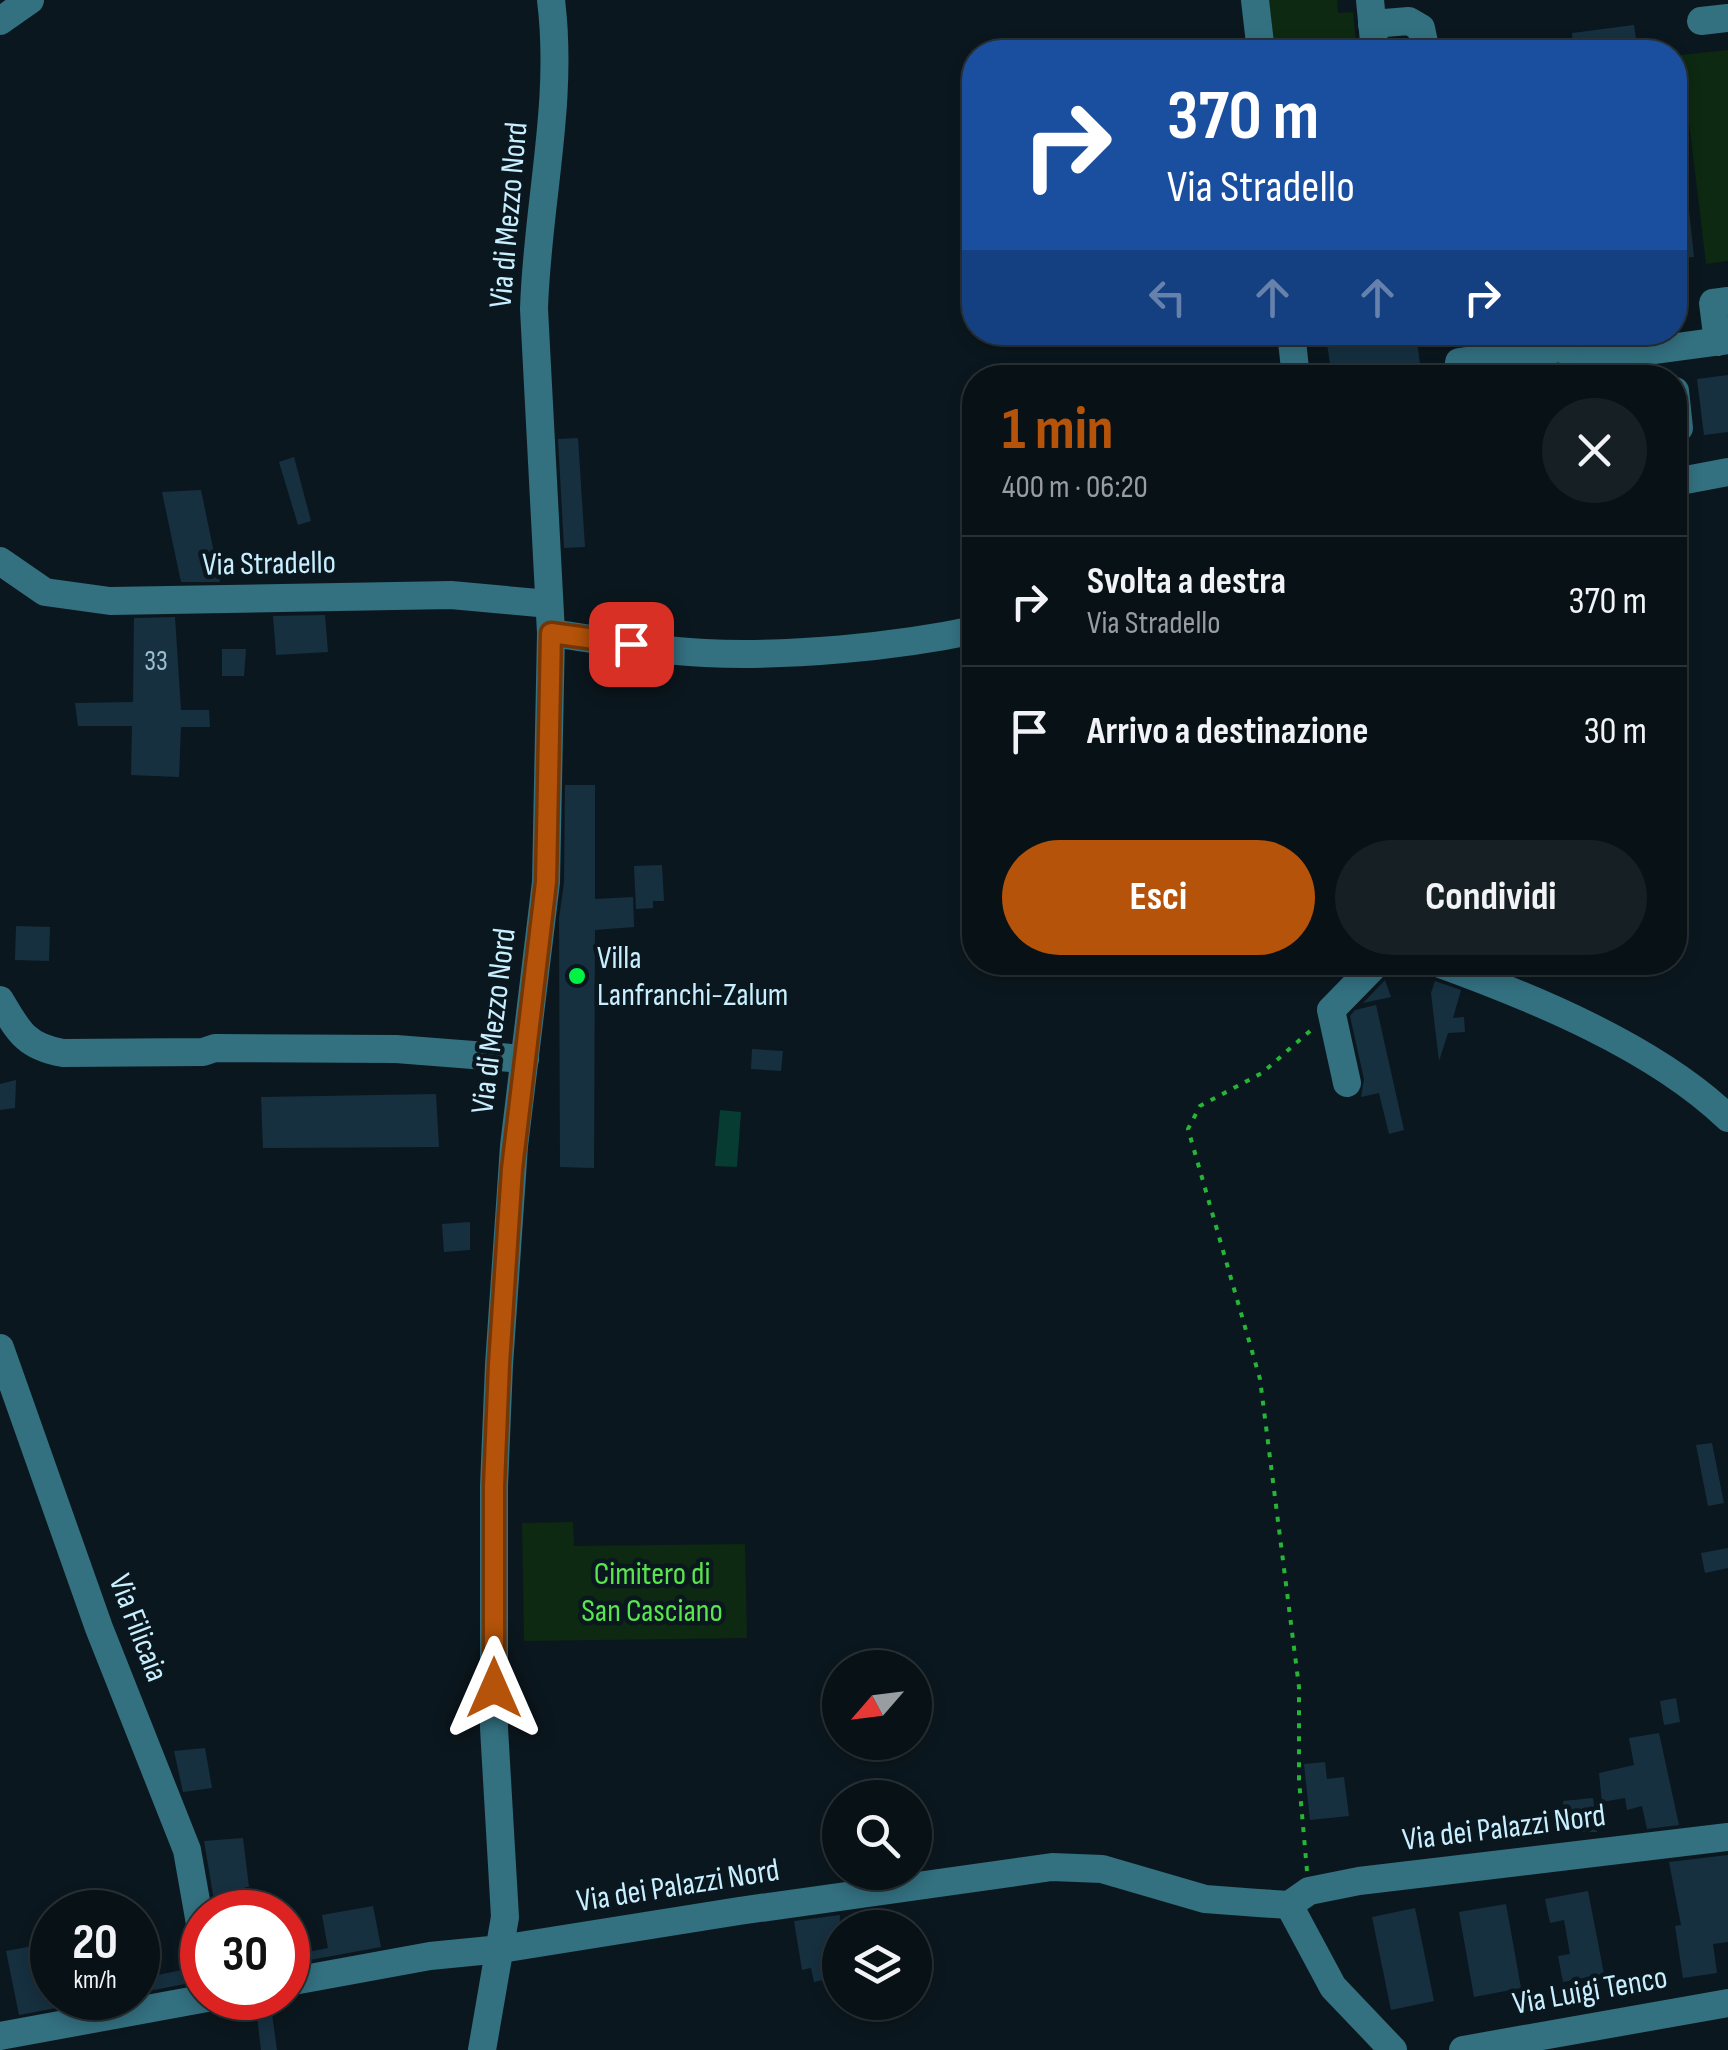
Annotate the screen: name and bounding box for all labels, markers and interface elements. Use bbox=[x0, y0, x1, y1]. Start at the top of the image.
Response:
text: 370 m bbox=[1167, 75, 1319, 159]
icon: right bbox=[1002, 80, 1132, 210]
street label: Via di Mezzo Nord bbox=[481, 120, 537, 310]
text: Via Stradello bbox=[1167, 160, 1355, 215]
icon: left bbox=[1140, 270, 1195, 325]
icon: ahead bbox=[1245, 270, 1300, 325]
icon: ahead bbox=[1350, 270, 1405, 325]
icon: right bbox=[1455, 270, 1510, 325]
text: 1 min bbox=[1002, 394, 1114, 466]
button: close bbox=[1542, 398, 1647, 503]
text: 400 m · 06:20 bbox=[1002, 468, 1148, 507]
street label: Via Stradello bbox=[202, 543, 336, 585]
text: Svolta a destra bbox=[1087, 559, 1286, 604]
icon: right bbox=[1002, 574, 1057, 629]
text: 370 m bbox=[1569, 579, 1647, 624]
pin bbox=[589, 602, 674, 687]
text: Via Stradello bbox=[1087, 604, 1221, 643]
icon: arrive bbox=[604, 617, 659, 672]
house number: 33 bbox=[144, 645, 168, 678]
icon: arrive bbox=[1002, 704, 1057, 759]
text: Arrivo a destinazione bbox=[1087, 709, 1368, 754]
text: 30 m bbox=[1584, 709, 1647, 754]
button: Esci bbox=[1002, 840, 1315, 955]
button: Condividi bbox=[1335, 840, 1647, 955]
street label: Via di Mezzo Nord bbox=[463, 926, 525, 1116]
place label: Villa Lanfranchi-Zalum bbox=[597, 939, 788, 1015]
marker: Villa Lanfranchi-Zalum bbox=[566, 965, 588, 987]
park label: Cimitero di San Casciano bbox=[581, 1555, 723, 1631]
street label: Via Filicaia bbox=[100, 1569, 176, 1687]
position arrow bbox=[442, 1636, 546, 1740]
north arrow bbox=[822, 1650, 932, 1760]
map controls bbox=[822, 1650, 932, 2020]
button: search bbox=[822, 1780, 932, 1890]
street label: Via dei Palazzi Nord bbox=[1400, 1796, 1608, 1860]
street label: Via dei Palazzi Nord bbox=[574, 1851, 782, 1921]
speed limit sign: 30 bbox=[180, 1890, 310, 2020]
button: layers bbox=[822, 1910, 932, 2020]
text: 20 bbox=[72, 1913, 118, 1973]
street label: Via Luigi Tenco bbox=[1510, 1958, 1670, 2024]
text: km/h bbox=[73, 1965, 117, 1996]

